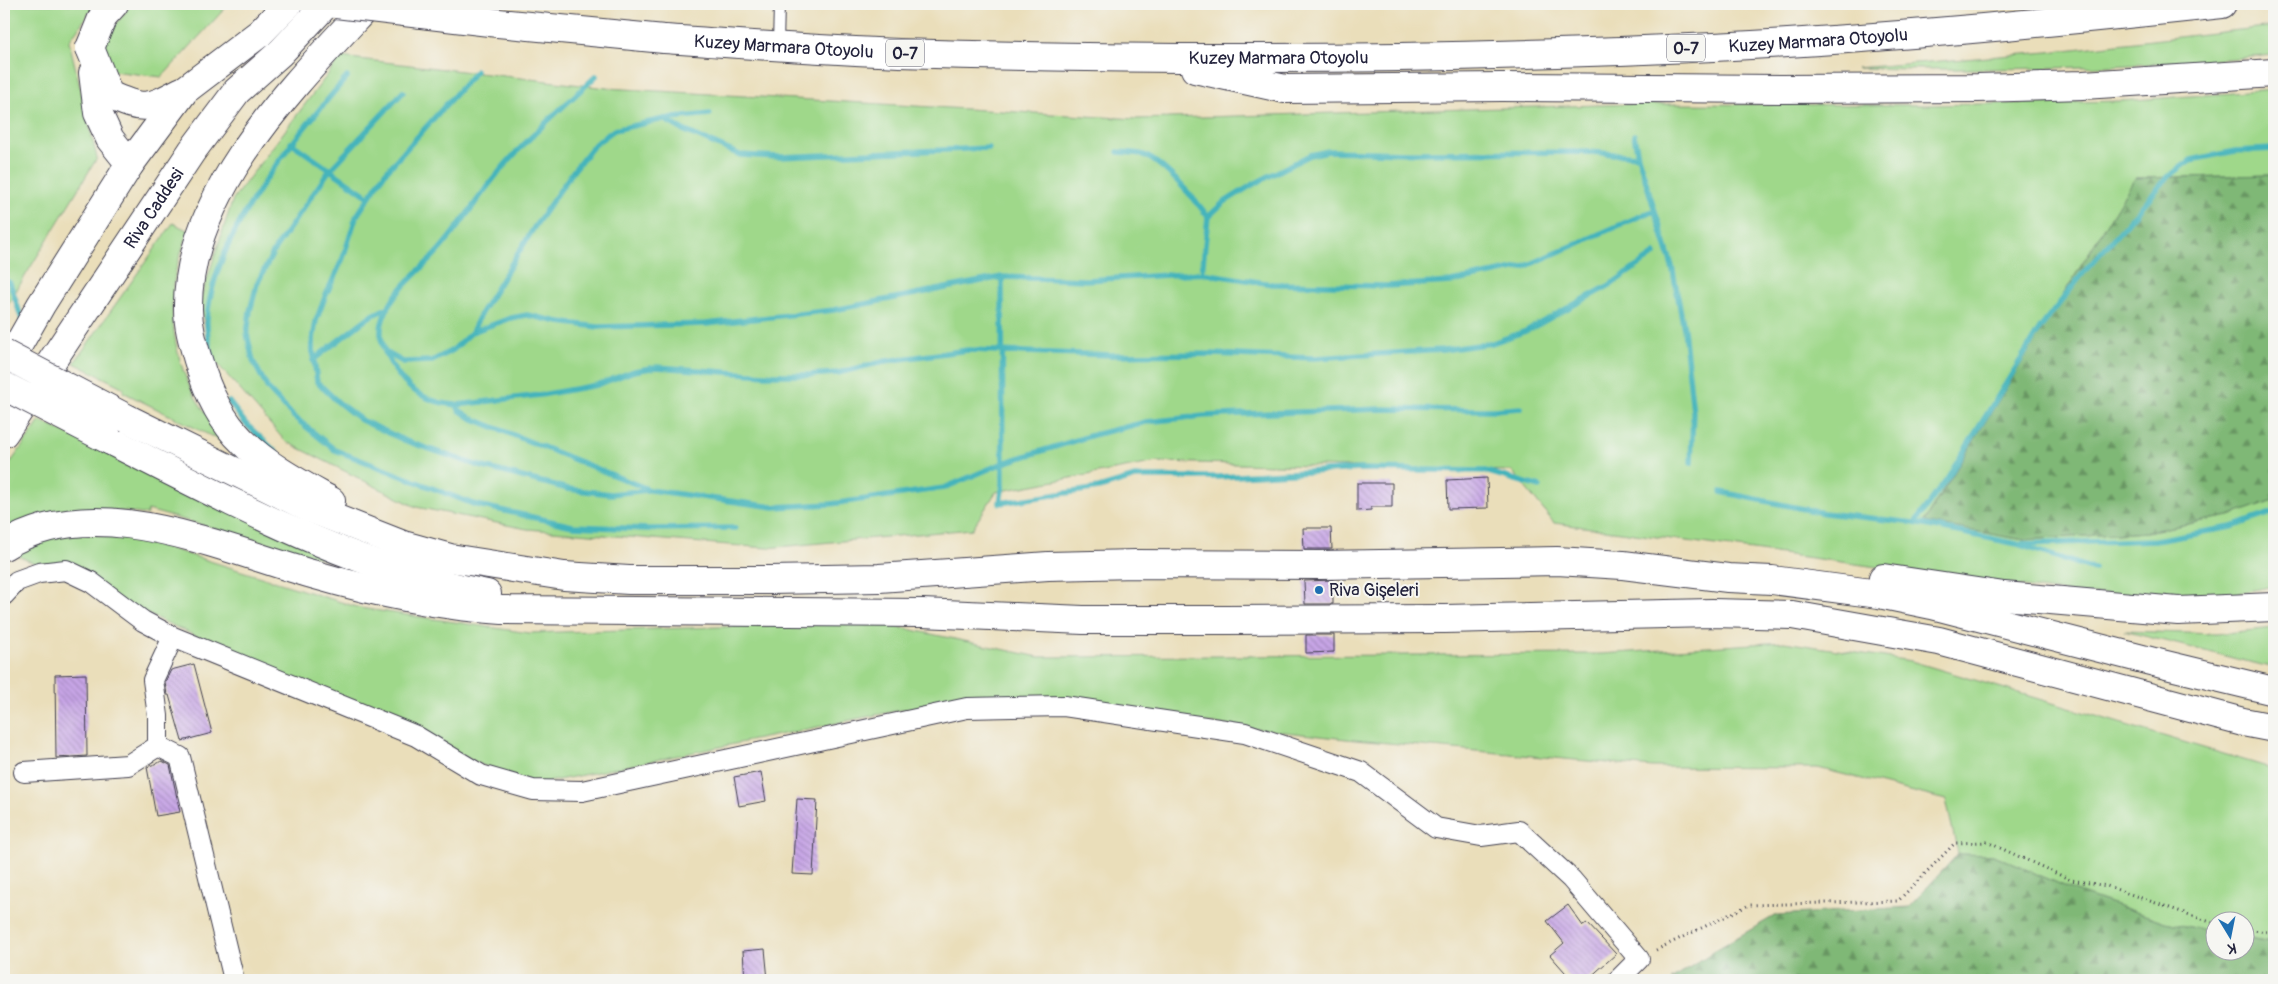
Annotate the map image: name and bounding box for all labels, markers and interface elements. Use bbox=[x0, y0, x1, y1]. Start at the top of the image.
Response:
street label: Kuzey Marmara Otoyolu bbox=[1728, 23, 1909, 58]
street label: Kuzey Marmara Otoyolu bbox=[693, 30, 874, 64]
road number: O-7 bbox=[1667, 34, 1705, 62]
road number: O-7 bbox=[886, 40, 924, 66]
street label: Kuzey Marmara Otoyolu bbox=[1189, 46, 1369, 70]
street label: Riva Caddesi bbox=[119, 164, 189, 253]
place label: Riva Gişeleri bbox=[1329, 579, 1418, 602]
marker: Riva Gişeleri bbox=[1313, 584, 1325, 596]
north arrow bbox=[2206, 912, 2256, 962]
text: K bbox=[2226, 939, 2238, 958]

